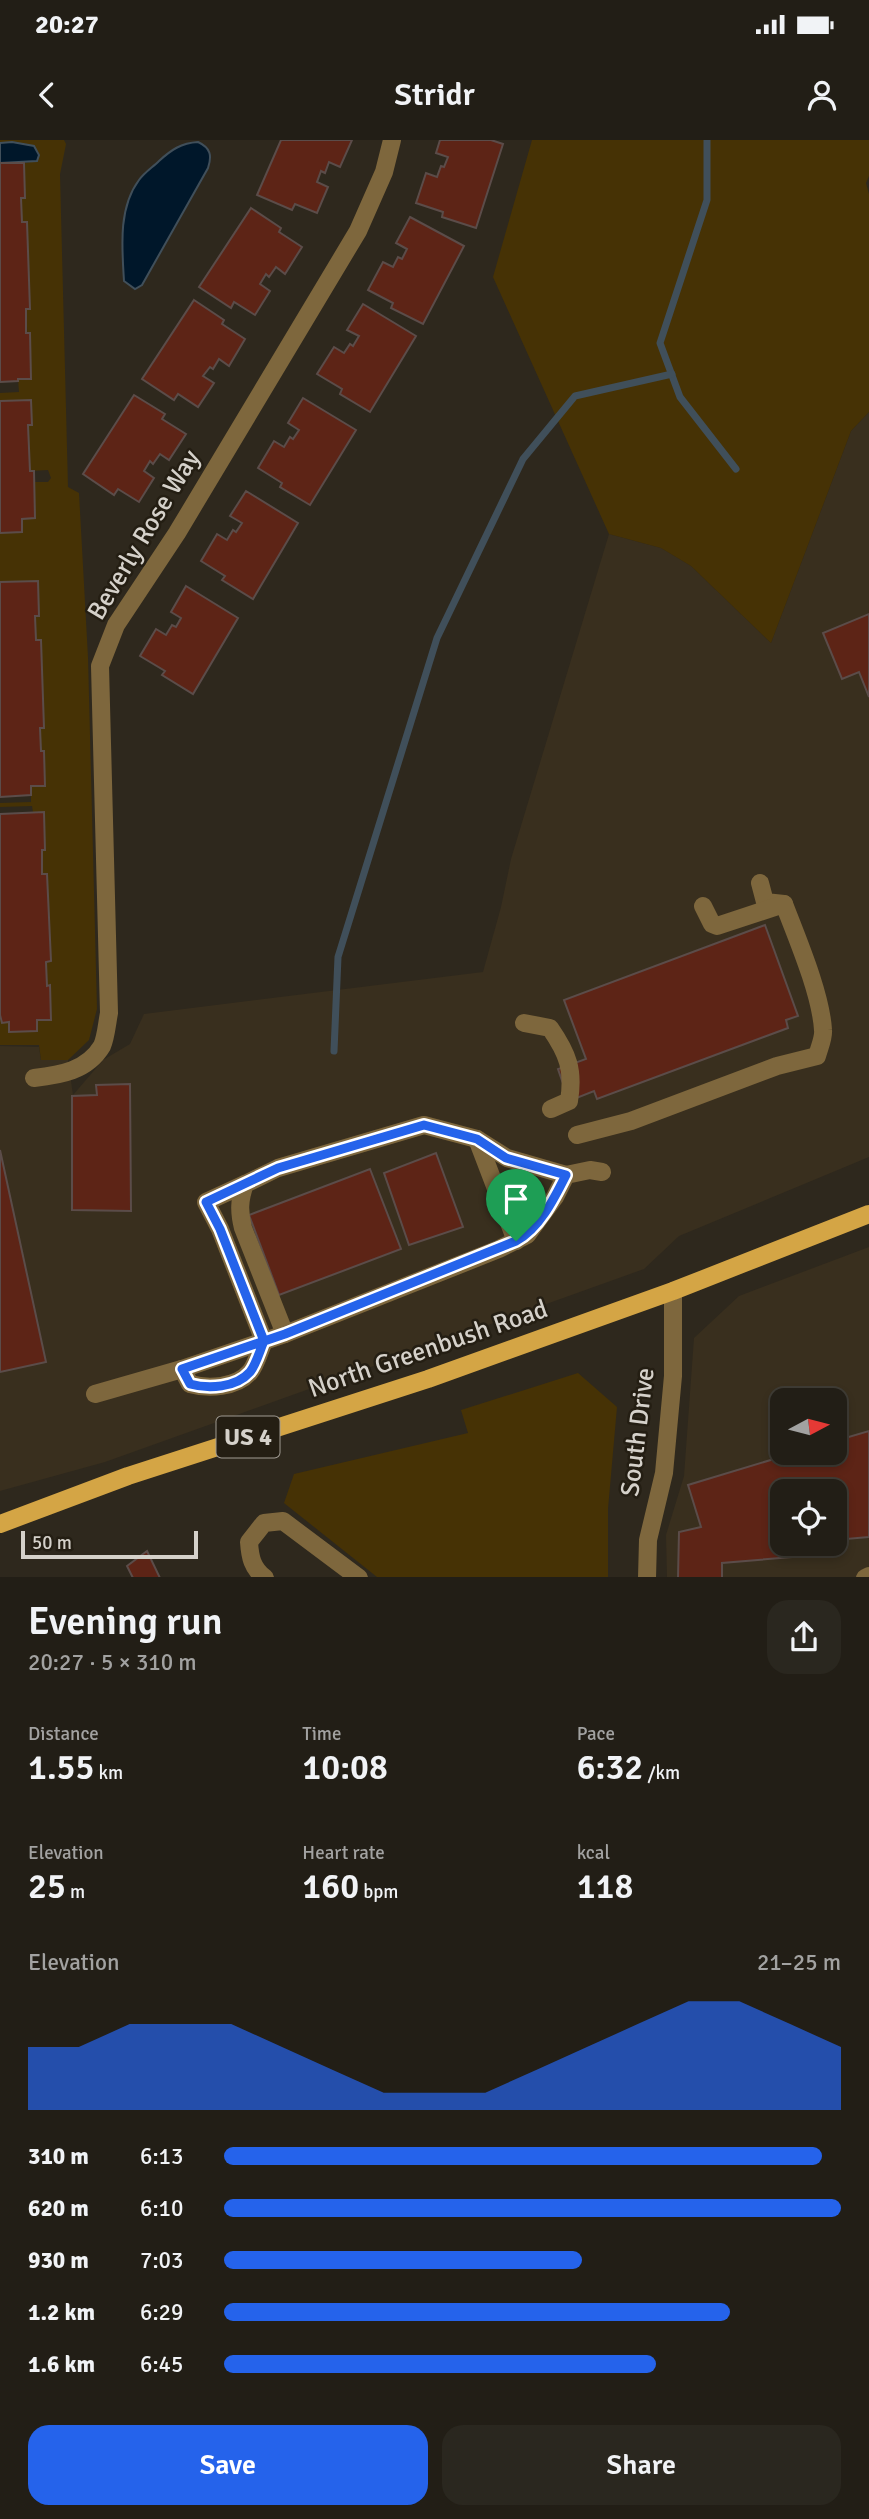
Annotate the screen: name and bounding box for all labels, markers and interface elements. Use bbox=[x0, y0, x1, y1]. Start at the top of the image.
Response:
text: 20:27 bbox=[35, 9, 99, 41]
text: Stridr bbox=[394, 75, 475, 114]
icon: back bbox=[28, 76, 66, 114]
icon: person bbox=[803, 76, 841, 114]
street label: Beverly Rose Way bbox=[81, 444, 207, 626]
pin bbox=[486, 1169, 546, 1241]
icon: arrive bbox=[497, 1180, 535, 1218]
street label: North Greenbush Road bbox=[304, 1293, 552, 1405]
street label: South Drive bbox=[614, 1366, 662, 1498]
north arrow bbox=[770, 1388, 847, 1465]
map controls bbox=[770, 1388, 847, 1556]
road number: US 4 bbox=[216, 1416, 280, 1457]
button: locate bbox=[770, 1479, 847, 1556]
scale bar bbox=[21, 1528, 198, 1560]
text: 50 m bbox=[32, 1531, 72, 1555]
text: Evening run bbox=[28, 1598, 222, 1645]
button: share bbox=[767, 1600, 841, 1674]
text: 20:27 · 5 × 310 m bbox=[28, 1648, 197, 1677]
text: Distance bbox=[28, 1722, 99, 1746]
text: Time bbox=[302, 1722, 341, 1746]
text: Pace bbox=[577, 1722, 615, 1746]
text: 1.55 bbox=[28, 1746, 94, 1789]
text: 10:08 bbox=[302, 1746, 388, 1789]
text: 6:32 bbox=[577, 1746, 643, 1789]
text: km bbox=[94, 1761, 123, 1785]
text: /km bbox=[643, 1761, 680, 1785]
text: Elevation bbox=[28, 1841, 104, 1865]
text: Heart rate bbox=[302, 1841, 385, 1865]
text: kcal bbox=[577, 1841, 610, 1865]
text: 25 bbox=[28, 1865, 66, 1908]
text: 160 bbox=[302, 1865, 359, 1908]
text: 118 bbox=[577, 1865, 633, 1908]
text: m bbox=[66, 1880, 85, 1904]
text: bpm bbox=[359, 1880, 398, 1904]
text: Elevation bbox=[28, 1948, 120, 1977]
text: 21–25 m bbox=[757, 1948, 841, 1977]
text: 310 m bbox=[28, 2142, 89, 2171]
text: 6:13 bbox=[140, 2142, 183, 2171]
text: 620 m bbox=[28, 2194, 89, 2223]
text: 6:10 bbox=[140, 2194, 183, 2223]
text: 930 m bbox=[28, 2246, 89, 2275]
text: 7:03 bbox=[140, 2246, 183, 2275]
text: 1.2 km bbox=[28, 2298, 95, 2327]
text: 6:29 bbox=[140, 2298, 183, 2327]
text: 1.6 km bbox=[28, 2350, 95, 2379]
text: 6:45 bbox=[140, 2350, 183, 2379]
button: Save bbox=[28, 2425, 428, 2505]
button: Share bbox=[442, 2425, 841, 2505]

